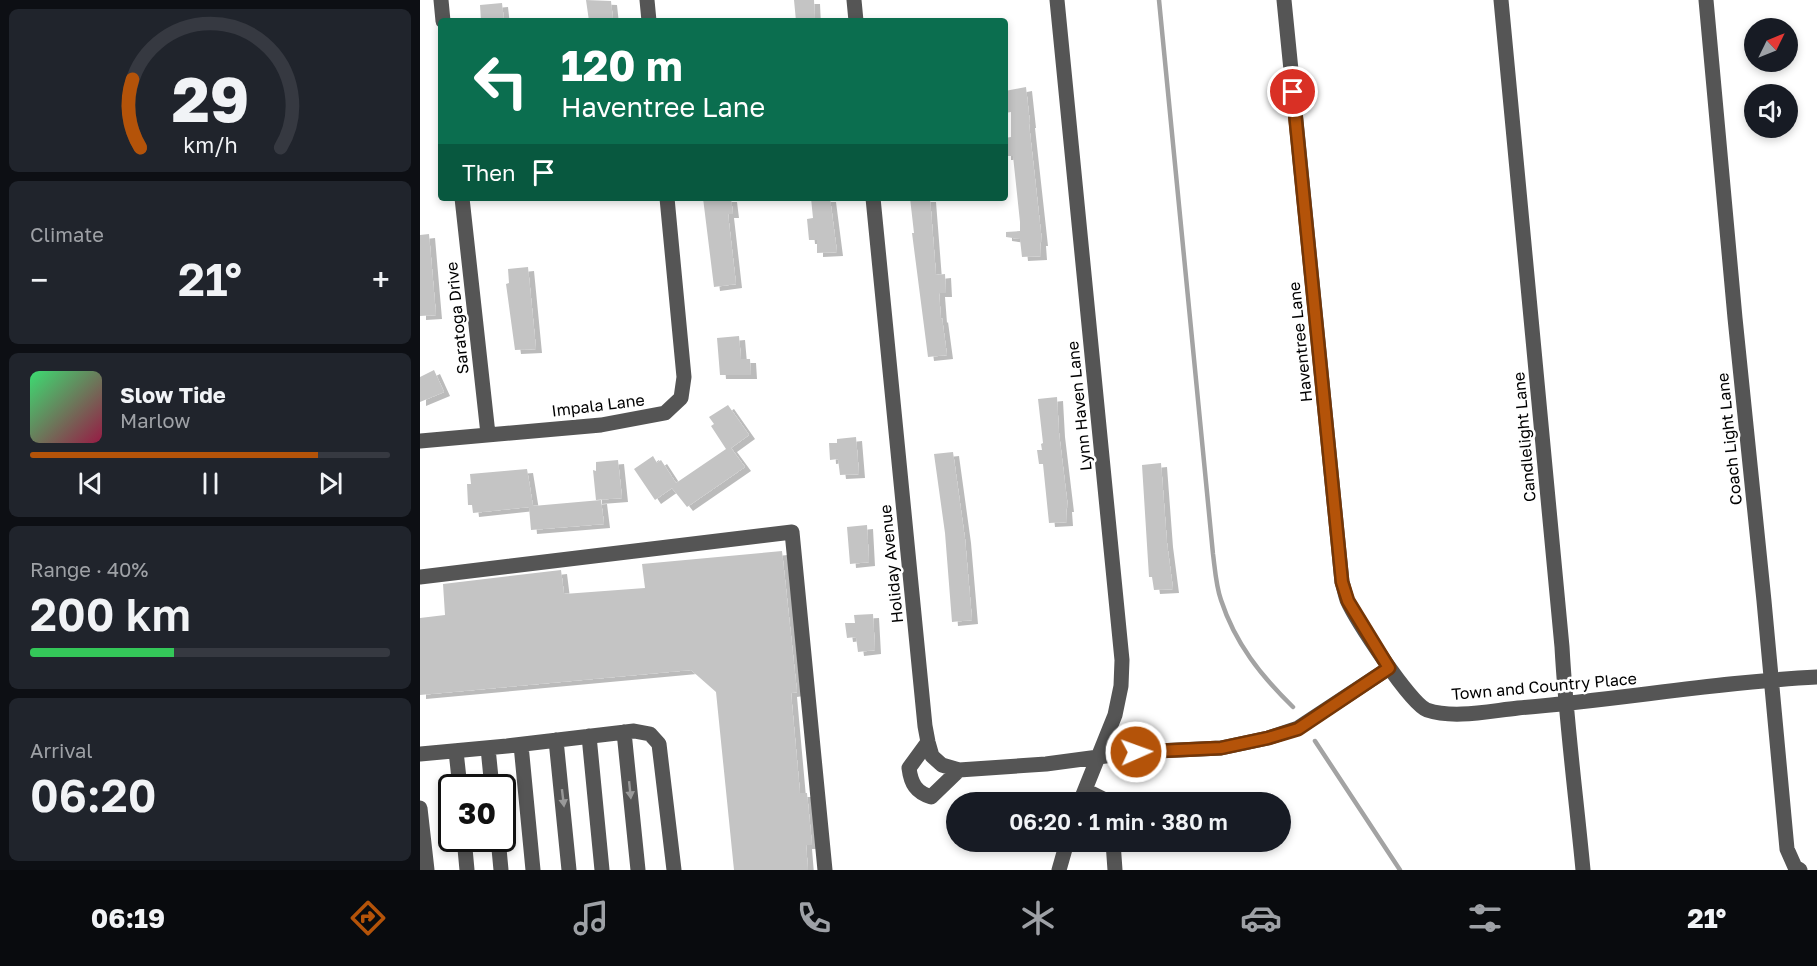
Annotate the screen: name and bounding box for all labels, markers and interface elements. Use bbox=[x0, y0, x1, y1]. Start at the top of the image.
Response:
north arrow bbox=[1744, 18, 1798, 72]
map controls bbox=[1744, 18, 1798, 138]
text: 120 m bbox=[561, 40, 683, 90]
icon: left bbox=[462, 42, 540, 120]
text: 29 bbox=[171, 61, 249, 136]
pin bbox=[1267, 66, 1318, 117]
icon: arrive bbox=[1276, 75, 1309, 108]
button: sound bbox=[1744, 84, 1798, 138]
text: Haventree Lane bbox=[561, 91, 765, 123]
text: km/h bbox=[183, 132, 237, 158]
icon: arrive bbox=[527, 156, 560, 189]
text: Then bbox=[462, 159, 515, 186]
text: Climate bbox=[30, 222, 104, 246]
text: 21° bbox=[178, 252, 242, 306]
text: − bbox=[30, 260, 48, 299]
text: + bbox=[372, 260, 390, 299]
street label: Saratoga Drive bbox=[441, 261, 473, 375]
street label: Haventree Lane bbox=[1284, 281, 1316, 403]
street label: Lynn Haven Lane bbox=[1062, 340, 1096, 472]
street label: Candlelight Lane bbox=[1508, 371, 1540, 503]
street label: Coach Light Lane bbox=[1712, 372, 1746, 506]
text: Slow Tide bbox=[120, 381, 226, 408]
street label: Impala Lane bbox=[550, 389, 646, 421]
text: Marlow bbox=[120, 408, 191, 432]
icon: previous bbox=[74, 467, 107, 500]
icon: pause bbox=[194, 467, 227, 500]
icon: next bbox=[314, 467, 347, 500]
street label: Holiday Avenue bbox=[875, 504, 907, 624]
text: Range · 40% bbox=[30, 557, 148, 581]
text: 200 km bbox=[30, 587, 191, 641]
street label: Town and Country Place bbox=[1450, 668, 1638, 704]
position arrow bbox=[1104, 720, 1168, 784]
text: Arrival bbox=[30, 738, 93, 762]
text: 06:20 bbox=[30, 768, 157, 822]
speed limit sign: 30 bbox=[438, 774, 516, 852]
one-way arrow bbox=[625, 781, 635, 800]
one-way arrow bbox=[558, 789, 567, 808]
text: 06:20 · 1 min · 380 m bbox=[1009, 808, 1228, 835]
icon: directions bbox=[347, 897, 389, 939]
icon: music bbox=[570, 897, 612, 939]
icon: phone bbox=[793, 897, 835, 939]
icon: climate bbox=[1017, 897, 1059, 939]
icon: car bbox=[1240, 897, 1282, 939]
icon: filters bbox=[1464, 897, 1506, 939]
text: 06:19 bbox=[91, 902, 165, 934]
text: 21° bbox=[1687, 902, 1726, 934]

